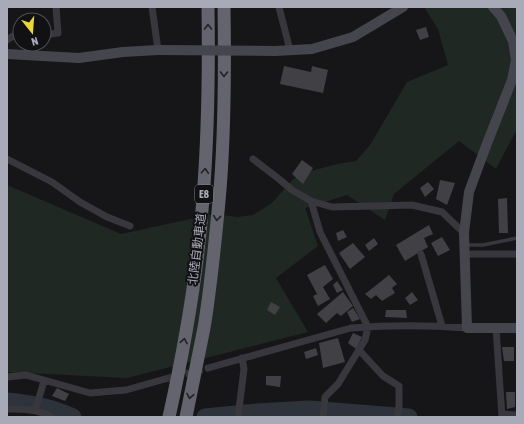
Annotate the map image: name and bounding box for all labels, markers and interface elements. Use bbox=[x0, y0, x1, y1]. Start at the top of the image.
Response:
north arrow bbox=[12, 12, 52, 52]
one-way arrow bbox=[204, 24, 212, 30]
text: N bbox=[30, 35, 40, 48]
one-way arrow bbox=[220, 71, 229, 77]
one-way arrow bbox=[200, 168, 209, 174]
road number: E8 bbox=[195, 185, 213, 203]
street label: 北陸自動車道 bbox=[186, 212, 208, 286]
one-way arrow bbox=[213, 215, 222, 221]
one-way arrow bbox=[180, 338, 188, 345]
one-way arrow bbox=[187, 393, 195, 399]

